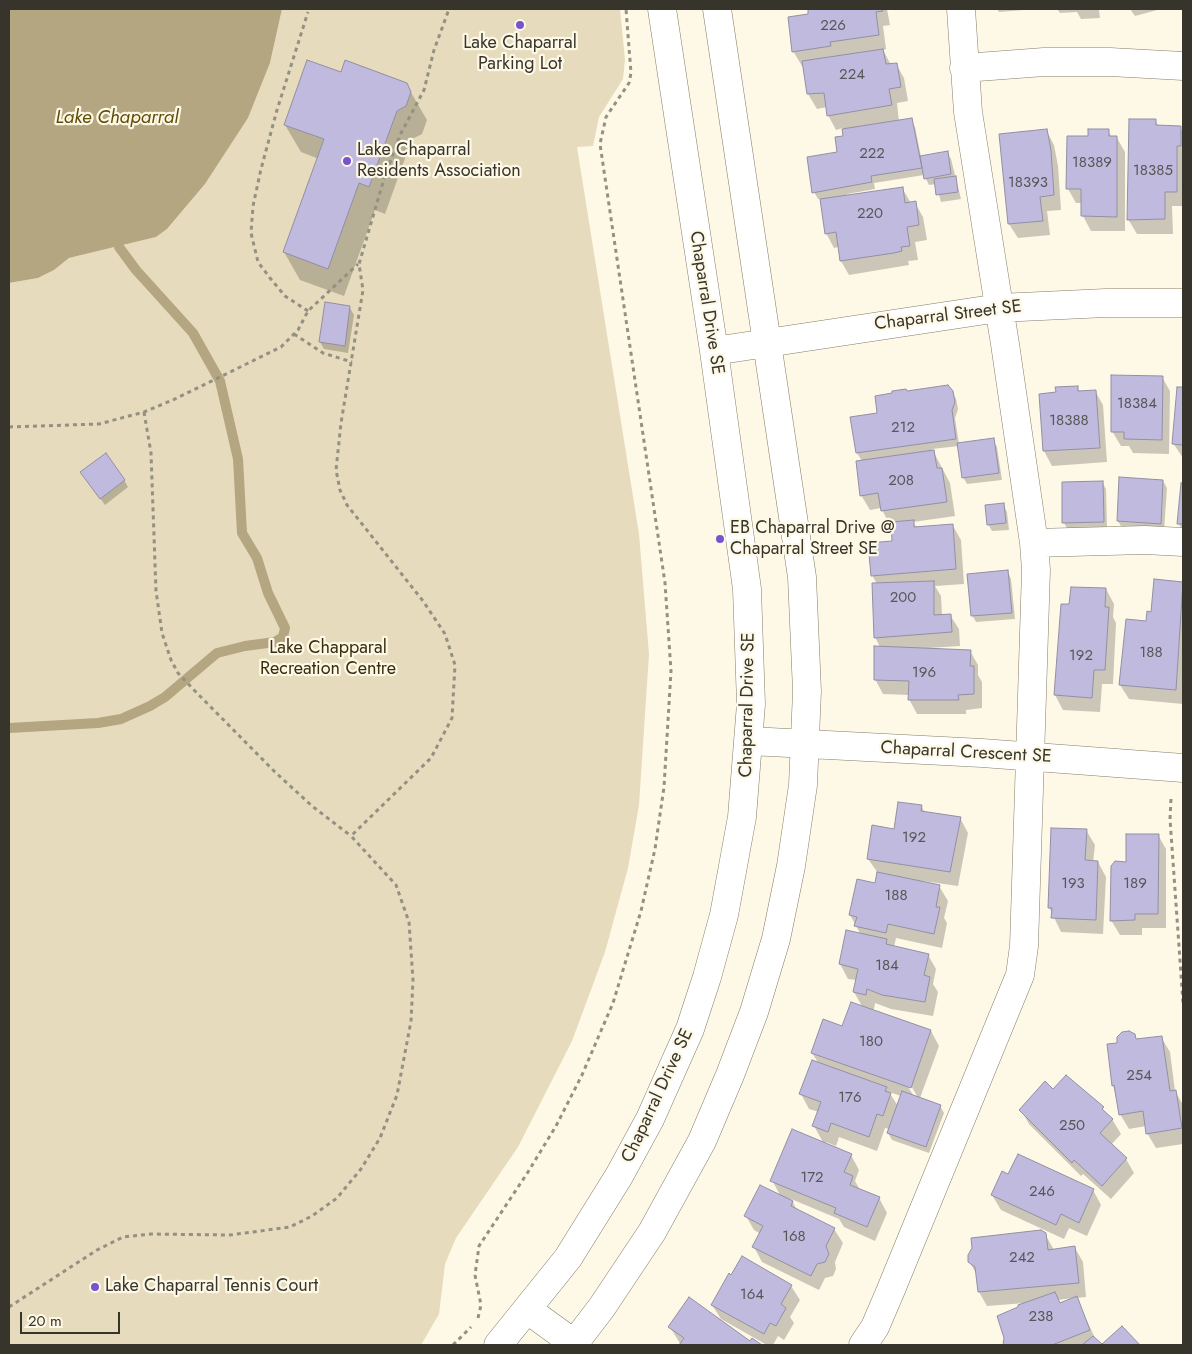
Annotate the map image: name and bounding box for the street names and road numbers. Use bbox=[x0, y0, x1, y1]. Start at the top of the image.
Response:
street label: Chaparral Drive SE bbox=[684, 230, 728, 376]
street label: Chaparral Street SE bbox=[873, 296, 1023, 336]
street label: Chaparral Drive SE bbox=[736, 632, 760, 778]
street label: Chaparral Crescent SE bbox=[880, 738, 1052, 768]
street label: Chaparral Drive SE bbox=[618, 1026, 698, 1166]

